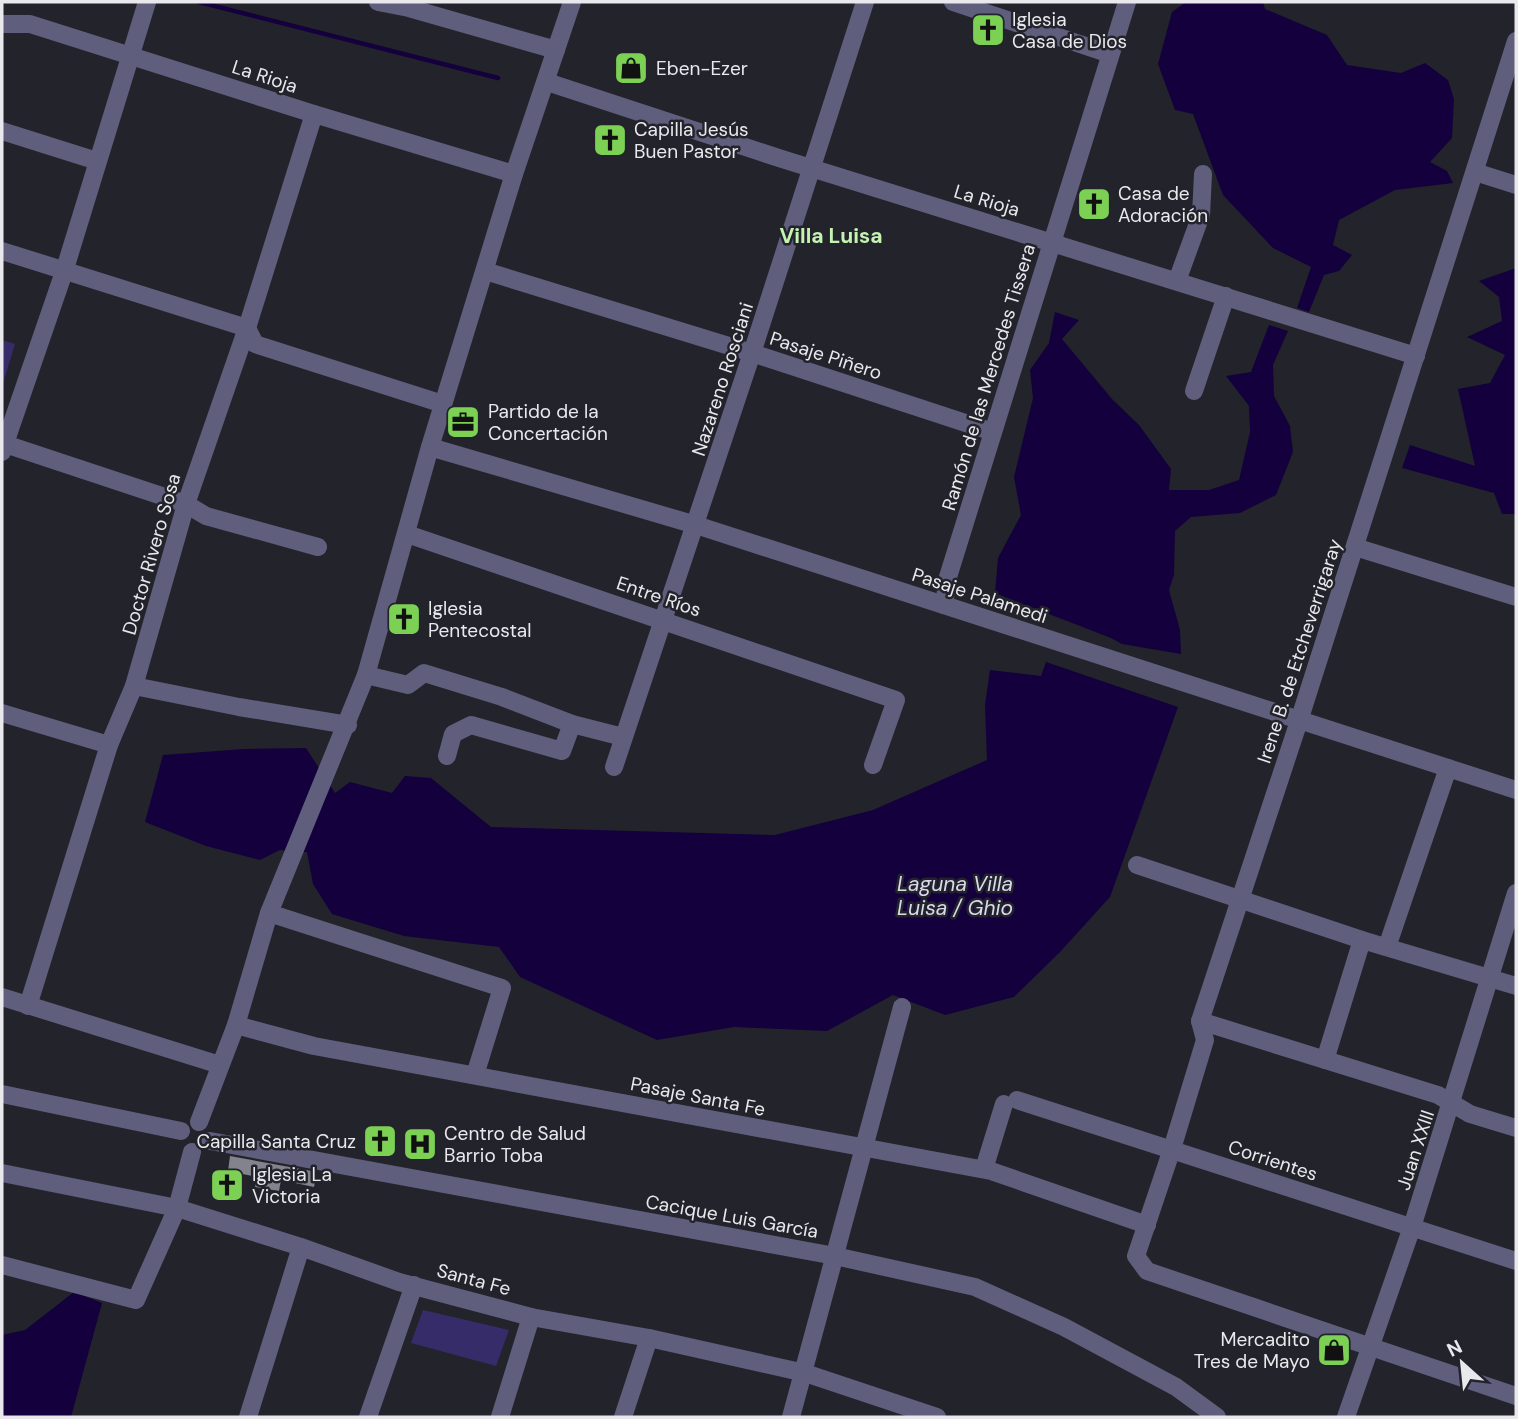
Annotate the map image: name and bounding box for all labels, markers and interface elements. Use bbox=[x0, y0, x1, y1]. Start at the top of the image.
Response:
place label: Iglesia Casa de Dios bbox=[1012, 7, 1127, 54]
church icon: Iglesia Casa de Dios bbox=[969, 11, 1007, 49]
shop icon: Eben-Ezer bbox=[612, 49, 650, 87]
street label: La Rioja bbox=[229, 54, 301, 99]
place label: Eben-Ezer bbox=[656, 56, 748, 81]
place label: Capilla Jesús Buen Pastor bbox=[634, 117, 749, 164]
church icon: Capilla Jesús Buen Pastor bbox=[591, 121, 629, 159]
street label: La Rioja bbox=[951, 179, 1023, 222]
place label: Casa de Adoración bbox=[1118, 181, 1208, 228]
church icon: Casa de Adoración bbox=[1075, 185, 1113, 223]
district label: Villa Luisa bbox=[780, 222, 882, 250]
street label: Ramón de las Mercedes Tissera bbox=[936, 241, 1041, 513]
street label: Nazareno Rosciani bbox=[686, 299, 759, 459]
street label: Pasaje Piñero bbox=[767, 326, 885, 385]
place label: Partido de la Concertación bbox=[488, 399, 608, 446]
office icon: Partido de la Concertación bbox=[444, 403, 482, 441]
street label: Doctor Rivero Sosa bbox=[116, 471, 186, 638]
street label: Irene B. de Etcheverrigaray bbox=[1251, 535, 1348, 766]
street label: Pasaje Palamedi bbox=[909, 562, 1051, 629]
street label: Entre Ríos bbox=[613, 570, 704, 623]
place label: Iglesia Pentecostal bbox=[428, 596, 531, 643]
church icon: Iglesia Pentecostal bbox=[385, 600, 423, 638]
water label: Laguna Villa Luisa / Ghio bbox=[897, 870, 1013, 922]
street label: Pasaje Santa Fe bbox=[628, 1071, 767, 1122]
street label: Juan XXIII bbox=[1391, 1107, 1440, 1193]
place label: Centro de Salud Barrio Toba bbox=[444, 1121, 586, 1168]
church icon: Capilla Santa Cruz bbox=[361, 1122, 399, 1160]
hospital icon: Centro de Salud Barrio Toba bbox=[401, 1125, 439, 1163]
place label: Capilla Santa Cruz bbox=[196, 1129, 356, 1154]
street label: Corrientes bbox=[1225, 1134, 1321, 1187]
place label: Iglesia La Victoria bbox=[252, 1162, 332, 1209]
church icon: Iglesia La Victoria bbox=[208, 1166, 246, 1204]
street label: Cacique Luis García bbox=[644, 1189, 820, 1244]
street label: Santa Fe bbox=[434, 1258, 514, 1301]
place label: Mercadito Tres de Mayo bbox=[1194, 1327, 1310, 1374]
north arrow bbox=[1427, 1328, 1497, 1398]
shop icon: Mercadito Tres de Mayo bbox=[1315, 1331, 1353, 1369]
text: N bbox=[1443, 1334, 1466, 1363]

